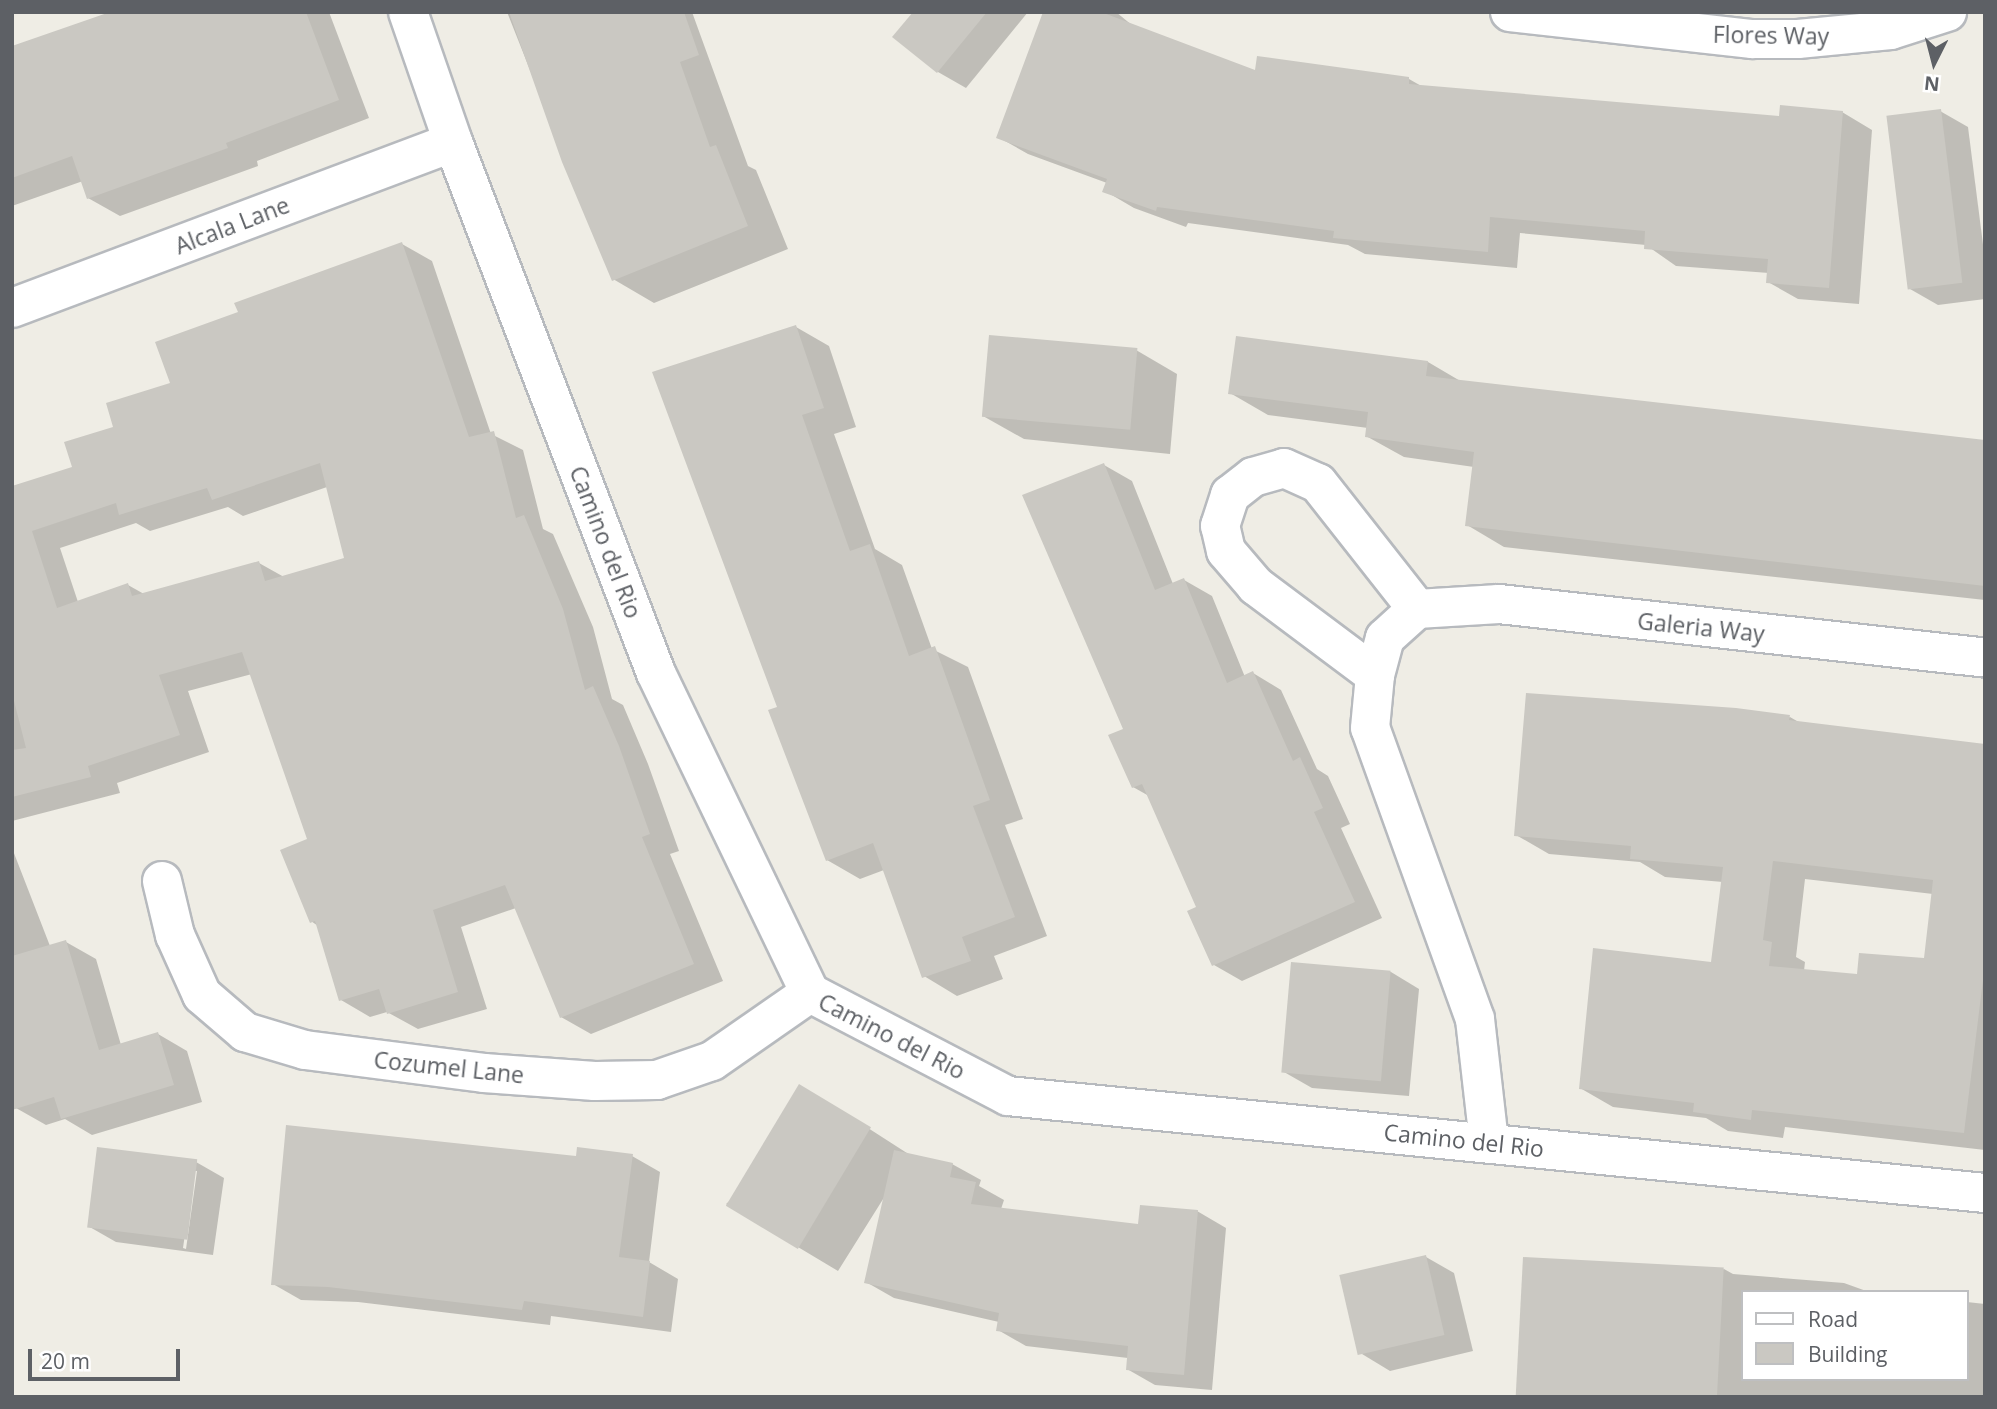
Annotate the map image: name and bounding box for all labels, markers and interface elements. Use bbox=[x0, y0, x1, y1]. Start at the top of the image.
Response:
street label: Flores Way bbox=[1713, 20, 1829, 50]
north arrow bbox=[1899, 28, 1969, 98]
text: N bbox=[1923, 70, 1941, 98]
street label: Alcala Lane bbox=[171, 191, 293, 259]
street label: Camino del Rio bbox=[564, 462, 648, 622]
street label: Galeria Way bbox=[1636, 607, 1766, 647]
street label: Camino del Rio bbox=[814, 987, 970, 1085]
street label: Cozumel Lane bbox=[372, 1045, 526, 1089]
street label: Camino del Rio bbox=[1383, 1118, 1545, 1162]
legend bbox=[1742, 1290, 1969, 1381]
text: Road bbox=[1808, 1305, 1858, 1333]
scale bar bbox=[32, 1336, 184, 1380]
text: Building bbox=[1808, 1340, 1887, 1368]
text: 20 m bbox=[41, 1347, 90, 1375]

